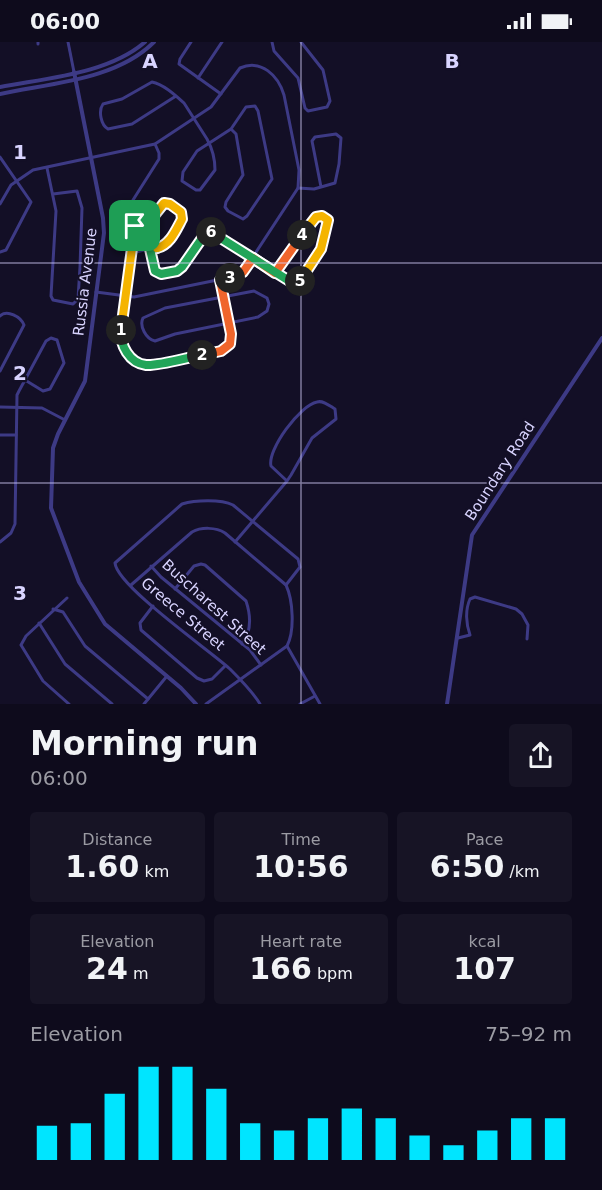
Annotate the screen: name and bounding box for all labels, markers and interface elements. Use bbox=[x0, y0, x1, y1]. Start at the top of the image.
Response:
text: 06:00 bbox=[30, 9, 100, 34]
text: A bbox=[142, 49, 158, 73]
text: B bbox=[444, 49, 460, 73]
text: 1 bbox=[13, 140, 27, 164]
pin bbox=[109, 200, 160, 251]
icon: arrive bbox=[118, 209, 151, 242]
pin: 6 bbox=[196, 217, 226, 247]
pin: 4 bbox=[287, 220, 317, 250]
text: 6 bbox=[205, 222, 217, 241]
text: 4 bbox=[296, 225, 308, 244]
street label: Russia Avenue bbox=[69, 227, 101, 337]
pin: 3 bbox=[215, 263, 245, 293]
pin: 5 bbox=[285, 266, 315, 296]
text: 3 bbox=[224, 268, 236, 287]
text: 5 bbox=[294, 271, 306, 290]
pin: 1 bbox=[106, 315, 136, 345]
text: 1 bbox=[115, 320, 127, 339]
pin: 2 bbox=[187, 340, 217, 370]
text: 2 bbox=[196, 345, 208, 364]
text: 2 bbox=[13, 361, 27, 385]
street label: Boundary Road bbox=[461, 418, 539, 524]
street label: Buscharest Street bbox=[158, 556, 270, 658]
street label: Greece Street bbox=[137, 574, 229, 654]
text: 3 bbox=[13, 581, 27, 605]
text: Morning run bbox=[30, 724, 258, 763]
button: share bbox=[509, 724, 572, 787]
text: 06:00 bbox=[30, 766, 88, 790]
text: Distance bbox=[82, 830, 152, 849]
text: Time bbox=[281, 830, 321, 849]
text: Pace bbox=[466, 830, 503, 849]
text: 1.60 bbox=[65, 849, 139, 884]
text: 10:56 bbox=[253, 849, 349, 884]
text: 6:50 bbox=[430, 849, 504, 884]
text: km bbox=[139, 862, 169, 881]
text: /km bbox=[504, 862, 540, 881]
text: Elevation bbox=[80, 932, 154, 951]
text: Heart rate bbox=[260, 932, 342, 951]
text: kcal bbox=[469, 932, 501, 951]
text: 24 bbox=[86, 951, 128, 986]
text: 166 bbox=[249, 951, 312, 986]
text: 107 bbox=[453, 951, 516, 986]
text: m bbox=[128, 964, 149, 983]
text: bpm bbox=[312, 964, 353, 983]
text: Elevation bbox=[30, 1022, 123, 1046]
text: 75–92 m bbox=[485, 1022, 572, 1046]

